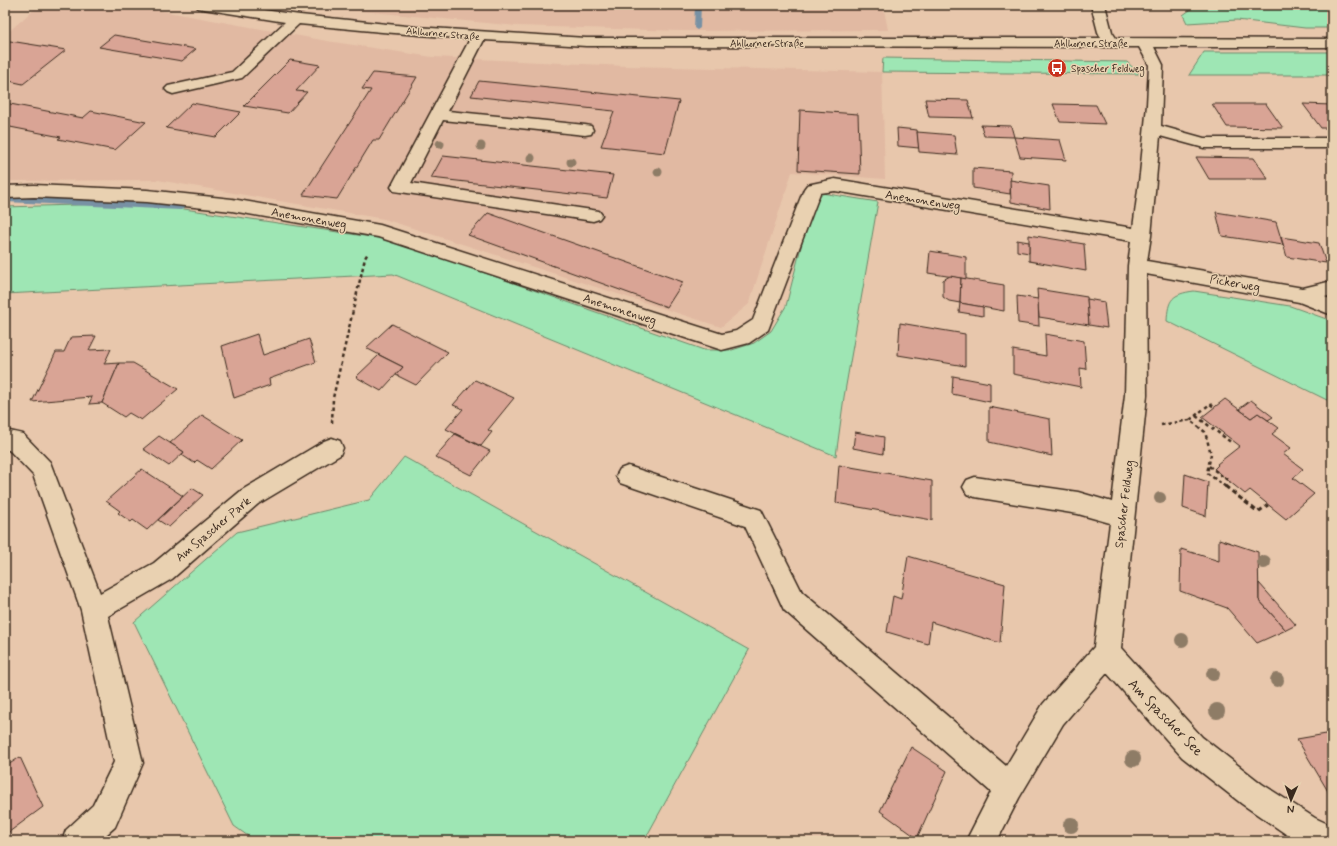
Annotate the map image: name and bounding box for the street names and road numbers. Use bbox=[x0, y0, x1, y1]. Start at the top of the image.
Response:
street label: Ahlhorner Straße bbox=[405, 25, 480, 44]
street label: Ahlhorner Straße bbox=[730, 38, 804, 51]
street label: Ahlhorner Straße bbox=[1054, 38, 1128, 51]
street label: Anemonenweg bbox=[884, 187, 962, 215]
street label: Anemonenweg bbox=[270, 204, 348, 233]
street label: Pickerweg bbox=[1208, 272, 1261, 296]
street label: Anemonenweg bbox=[581, 291, 658, 329]
street label: Spascher Feldweg bbox=[1112, 459, 1138, 549]
street label: Am Spascher Park bbox=[173, 494, 255, 566]
street label: Am Spascher See bbox=[1124, 675, 1207, 760]

